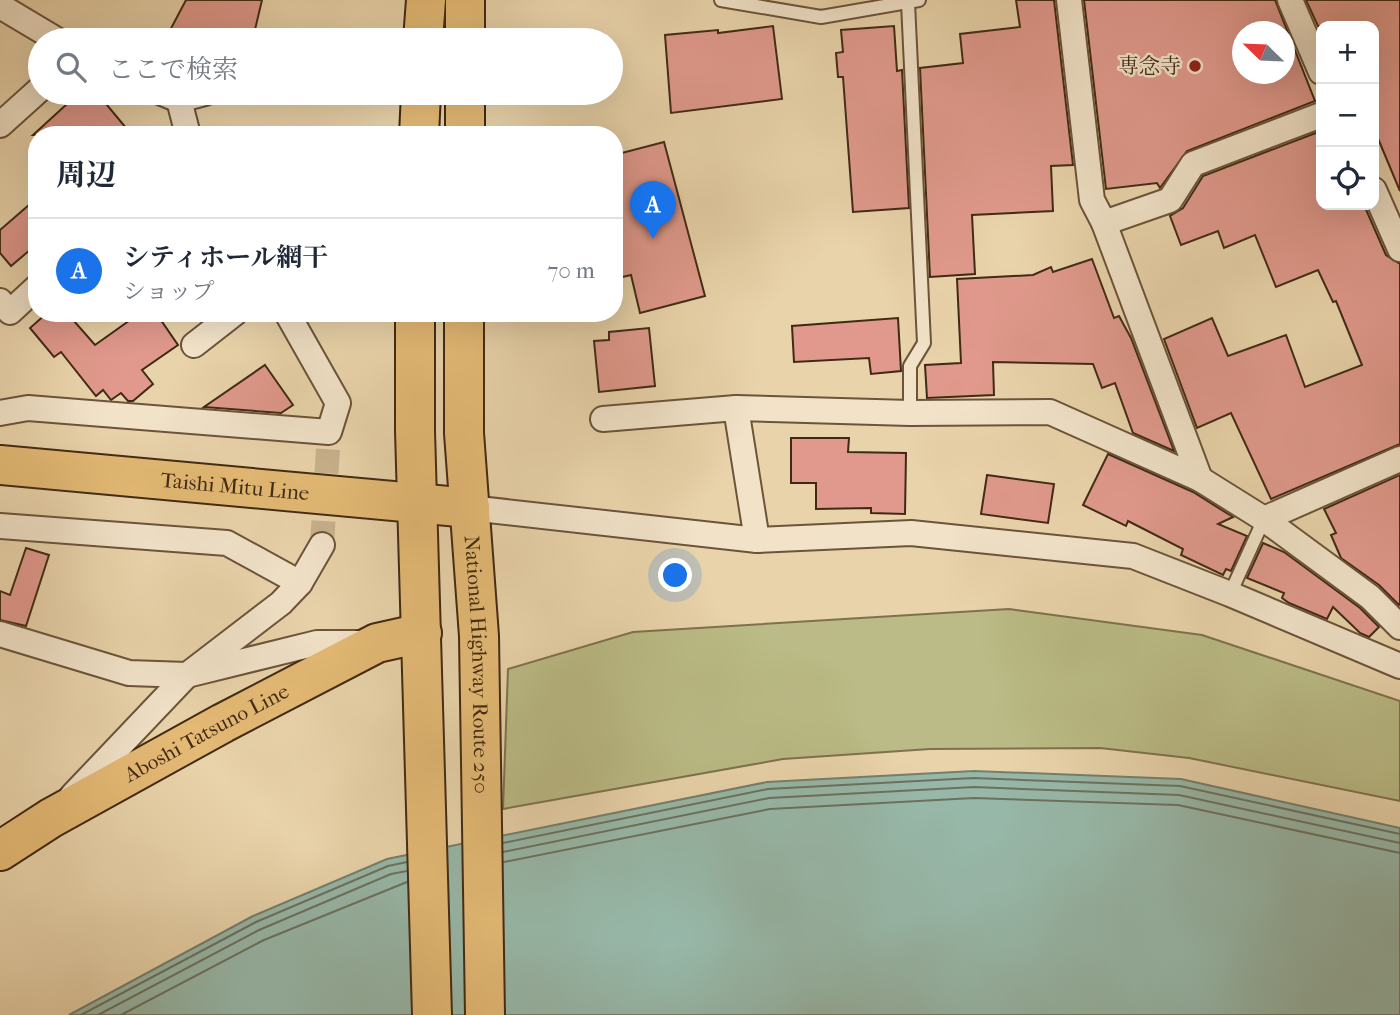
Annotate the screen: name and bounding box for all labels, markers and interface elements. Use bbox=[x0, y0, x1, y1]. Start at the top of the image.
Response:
north arrow bbox=[1232, 21, 1295, 84]
map controls bbox=[1316, 21, 1379, 210]
button: + bbox=[1316, 21, 1379, 84]
search box bbox=[28, 28, 623, 105]
icon: search bbox=[52, 48, 90, 86]
text: ここで検索 bbox=[108, 54, 238, 85]
place label: 専念寺 bbox=[1118, 54, 1181, 78]
marker: 専念寺 bbox=[1187, 58, 1203, 74]
button: − bbox=[1316, 84, 1379, 147]
button: locate bbox=[1316, 147, 1379, 210]
text: 周辺 bbox=[56, 158, 116, 193]
pin: A bbox=[630, 181, 676, 239]
text: シティホール網干 bbox=[123, 242, 328, 273]
text: A bbox=[72, 257, 86, 284]
text: 70 m bbox=[547, 257, 595, 284]
text: ショップ bbox=[123, 278, 215, 305]
street label: Taishi Mitu Line bbox=[160, 468, 310, 505]
street label: National Highway Route 250 bbox=[460, 535, 493, 794]
your location bbox=[658, 558, 692, 592]
street label: Aboshi Tatsuno Line bbox=[119, 679, 293, 788]

